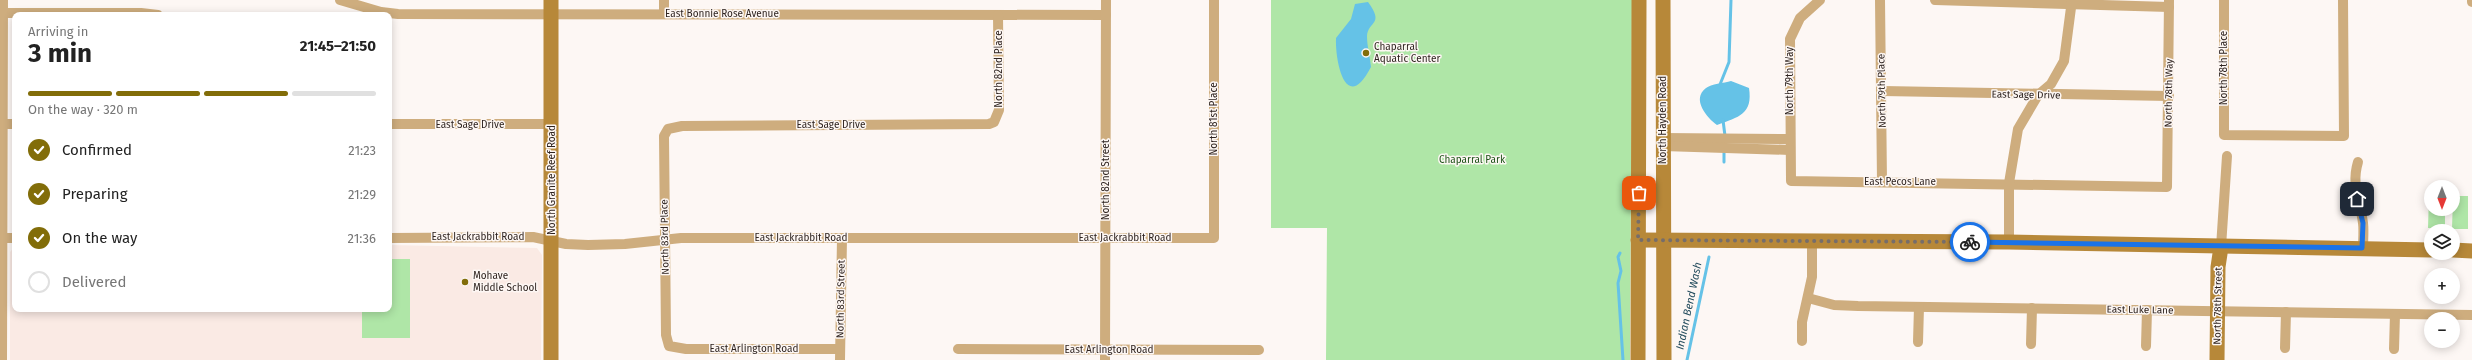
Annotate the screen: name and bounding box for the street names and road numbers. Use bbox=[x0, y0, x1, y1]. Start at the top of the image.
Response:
street label: East Bonnie Rose Avenue bbox=[665, 8, 779, 20]
street label: North 82nd Place bbox=[993, 30, 1005, 108]
street label: North 78th Place bbox=[2218, 31, 2230, 105]
street label: North 79th Way bbox=[1784, 47, 1796, 115]
street label: North 79th Place bbox=[1875, 54, 1889, 128]
street label: North 78th Way bbox=[2162, 58, 2176, 127]
street label: North Hayden Road bbox=[1657, 76, 1669, 164]
street label: North 81st Place bbox=[1208, 82, 1220, 156]
street label: East Sage Drive bbox=[1991, 88, 2061, 102]
street label: East Sage Drive bbox=[436, 119, 504, 131]
street label: East Sage Drive bbox=[797, 119, 865, 131]
street label: North Granite Reef Road bbox=[546, 125, 558, 235]
street label: North 82nd Street bbox=[1100, 139, 1112, 220]
street label: East Pecos Lane bbox=[1864, 176, 1936, 188]
street label: North 83rd Place bbox=[658, 199, 672, 275]
street label: East Jackrabbit Road bbox=[432, 231, 524, 243]
street label: East Jackrabbit Road bbox=[755, 232, 847, 244]
street label: East Jackrabbit Road bbox=[1079, 232, 1171, 244]
street label: North 83rd Street bbox=[834, 259, 848, 338]
street label: North 78th Street bbox=[2211, 267, 2225, 345]
street label: East Luke Lane bbox=[2106, 303, 2174, 317]
street label: East Arlington Road bbox=[710, 343, 798, 355]
street label: East Arlington Road bbox=[1065, 344, 1153, 356]

